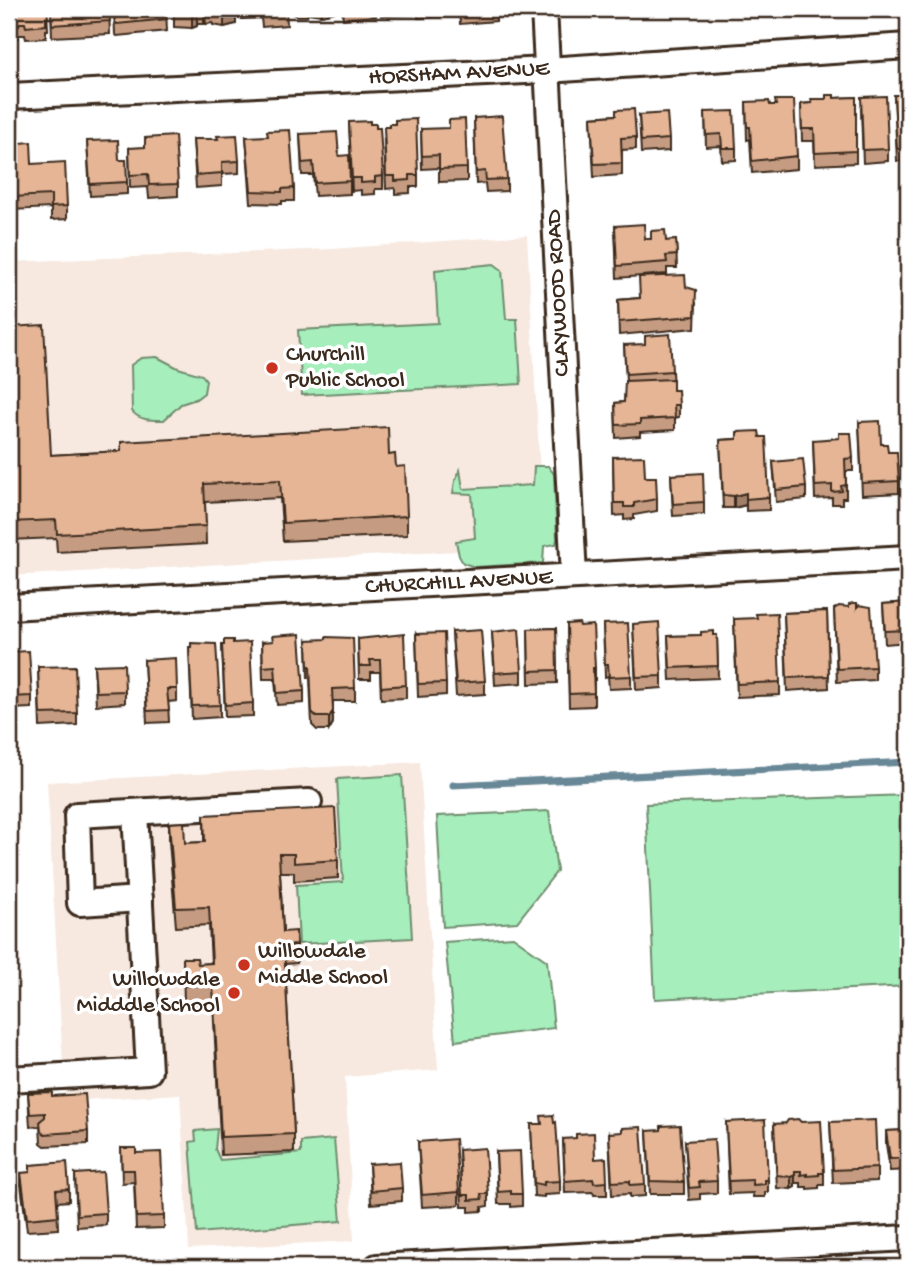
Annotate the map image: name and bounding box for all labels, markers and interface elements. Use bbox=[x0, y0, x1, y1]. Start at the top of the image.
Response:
street label: HORSHAM AVENUE bbox=[368, 56, 552, 92]
street label: CLAYWOOD ROAD bbox=[541, 208, 577, 377]
place label: Churchill Public School bbox=[285, 342, 405, 395]
marker: Churchill Public School bbox=[264, 360, 280, 376]
street label: CHURCHILL AVENUE bbox=[365, 565, 555, 601]
place label: Willowdale Middle School bbox=[258, 939, 388, 992]
marker: Willowdale Middle School bbox=[236, 957, 252, 973]
place label: Willowdale Midddle School bbox=[76, 967, 221, 1020]
marker: Willowdale Midddle School bbox=[226, 985, 242, 1001]

